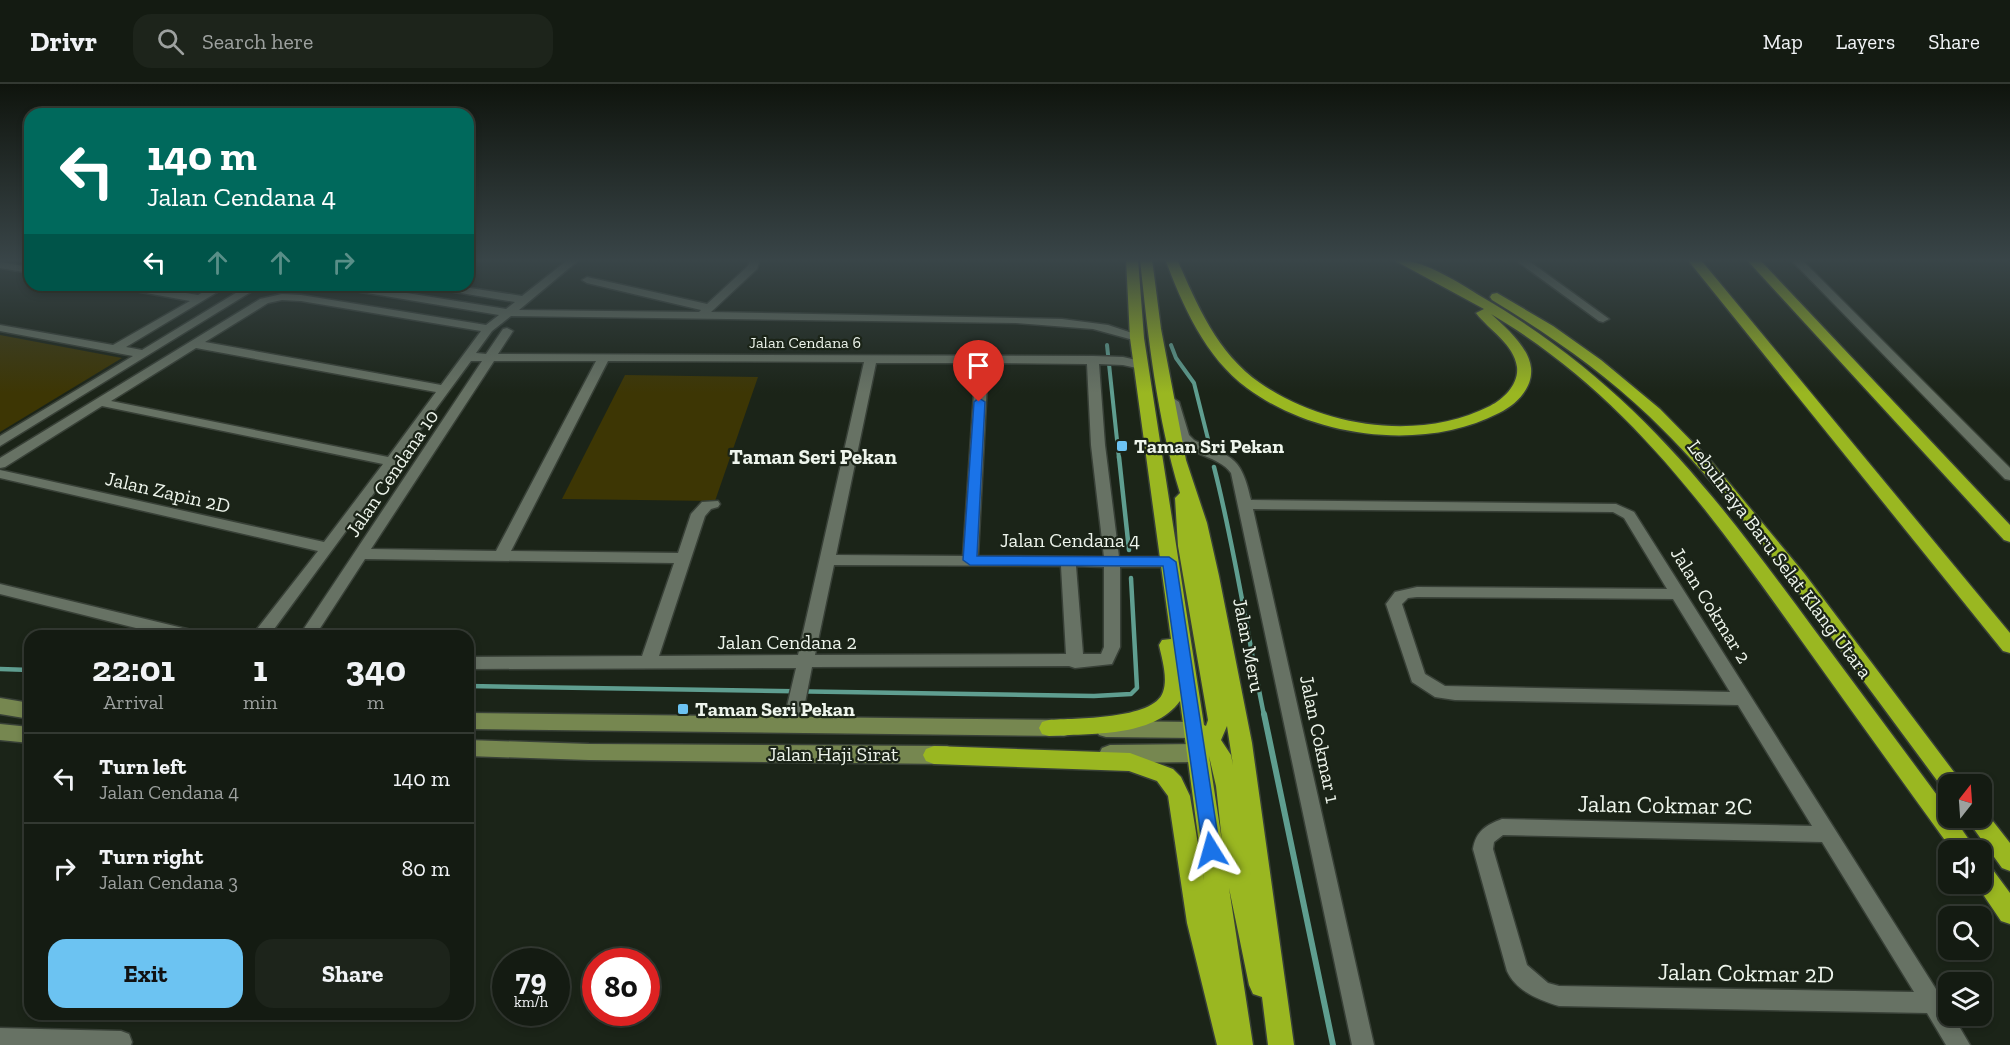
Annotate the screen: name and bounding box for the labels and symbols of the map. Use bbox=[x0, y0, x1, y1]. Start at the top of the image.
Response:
street label: Jalan Cendana 6 bbox=[749, 333, 861, 352]
pin bbox=[953, 340, 1004, 402]
street label: Jalan Cendana 10 bbox=[341, 405, 443, 541]
place label: Taman Sri Pekan bbox=[1134, 434, 1284, 458]
street label: Lebuhraya Baru Selat Klang Utara bbox=[1682, 435, 1878, 683]
marker: Taman Sri Pekan bbox=[1115, 439, 1129, 453]
district label: Taman Seri Pekan bbox=[729, 444, 897, 469]
street label: Jalan Zapin 2D bbox=[103, 466, 233, 518]
street label: Jalan Cendana 4 bbox=[1000, 528, 1140, 552]
street label: Jalan Cokmar 2 bbox=[1666, 542, 1756, 668]
street label: Jalan Meru bbox=[1228, 596, 1270, 694]
street label: Jalan Cendana 2 bbox=[717, 630, 857, 654]
street label: Jalan Cokmar 1 bbox=[1295, 673, 1345, 805]
place label: Taman Seri Pekan bbox=[695, 697, 855, 721]
marker: Taman Seri Pekan bbox=[676, 702, 690, 716]
street label: Jalan Haji Sirat bbox=[768, 742, 899, 766]
north arrow bbox=[1938, 774, 1992, 828]
street label: Jalan Cokmar 2C bbox=[1577, 788, 1753, 821]
position arrow bbox=[1179, 818, 1243, 882]
speed limit sign: 80 bbox=[582, 948, 660, 1026]
street label: Jalan Cokmar 2D bbox=[1658, 956, 1834, 989]

